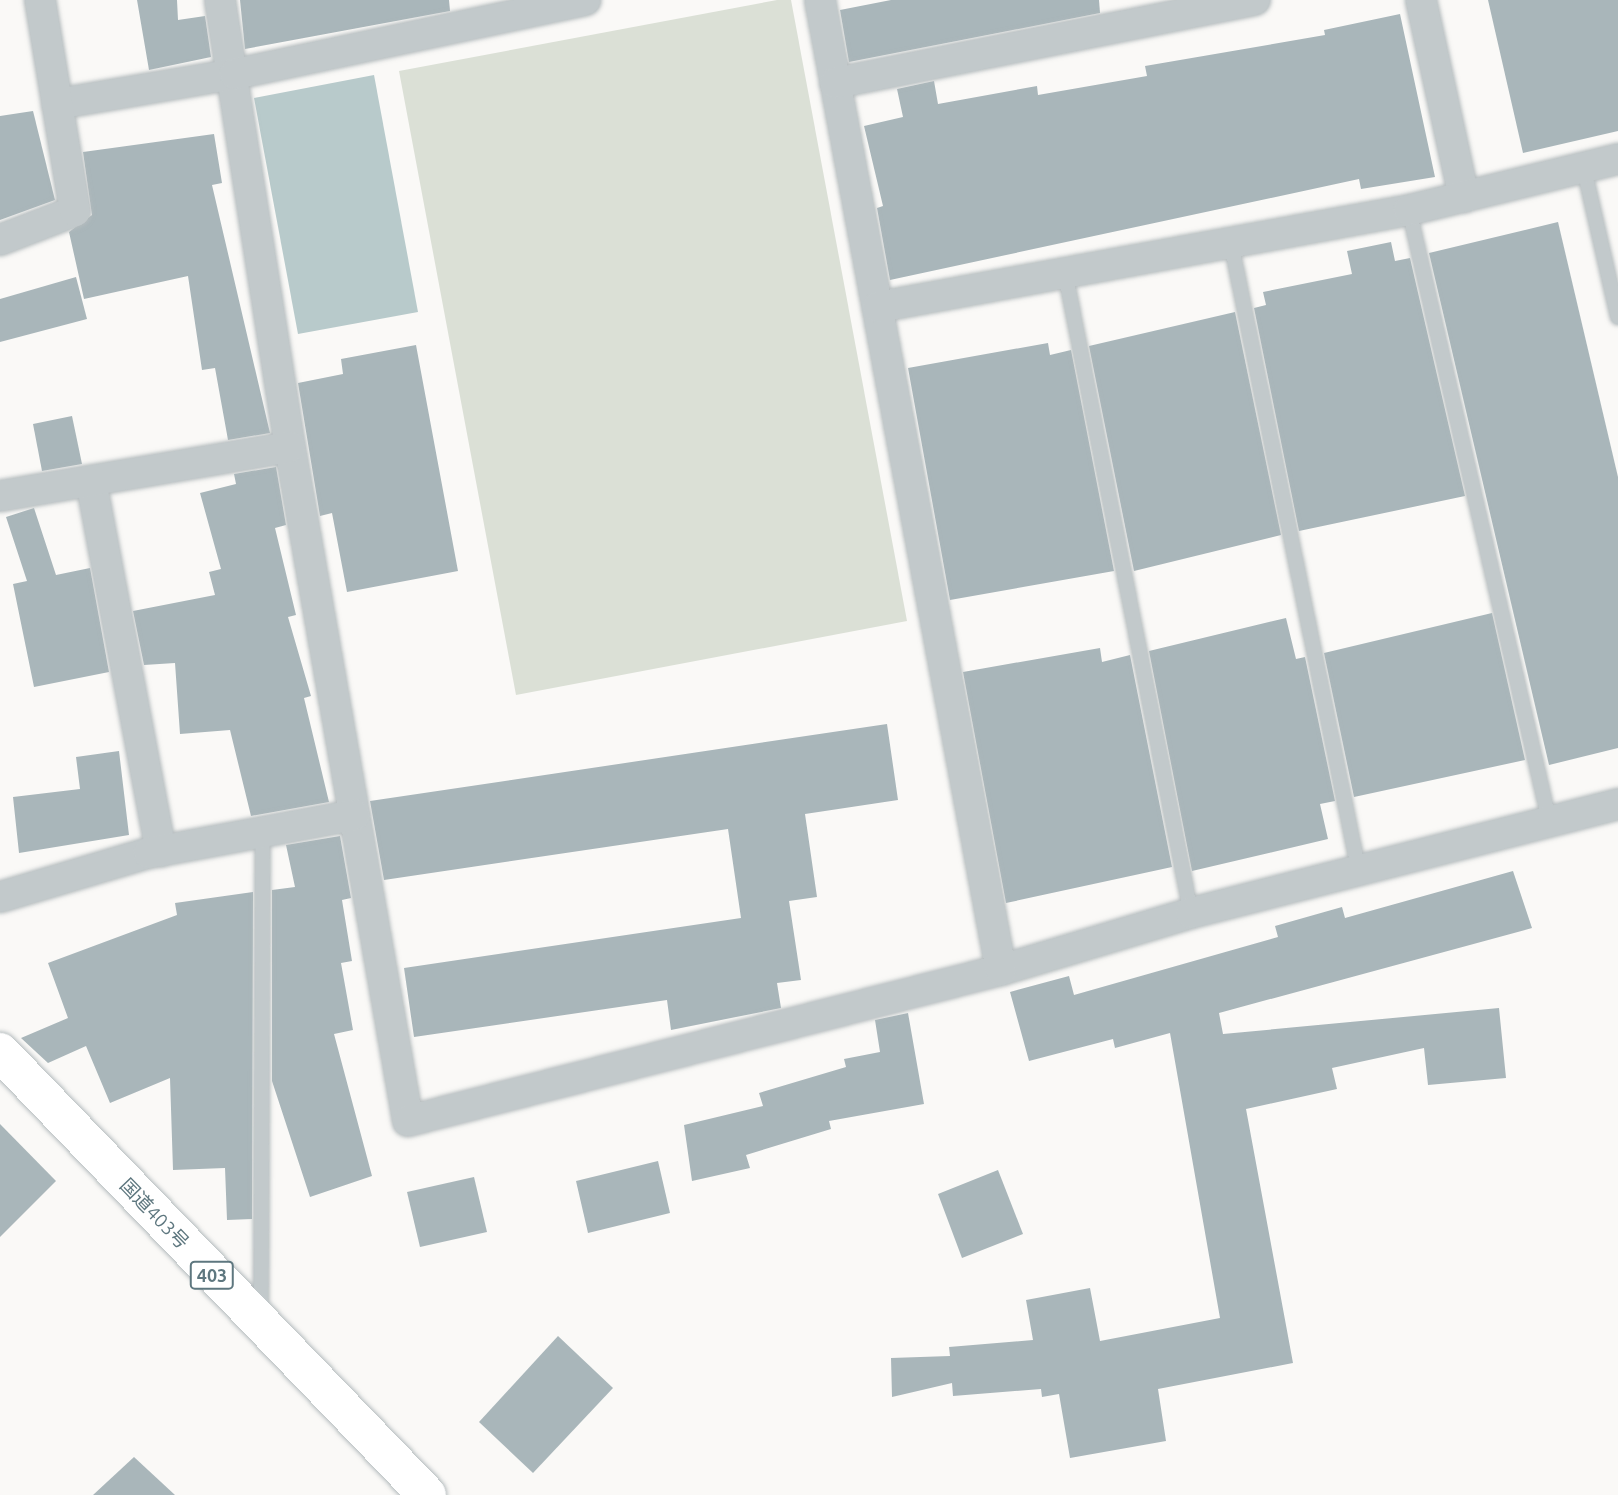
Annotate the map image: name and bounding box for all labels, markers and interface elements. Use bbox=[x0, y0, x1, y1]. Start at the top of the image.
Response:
street label: 国道403号 bbox=[115, 1174, 193, 1254]
road number: 403 bbox=[189, 1260, 235, 1290]

